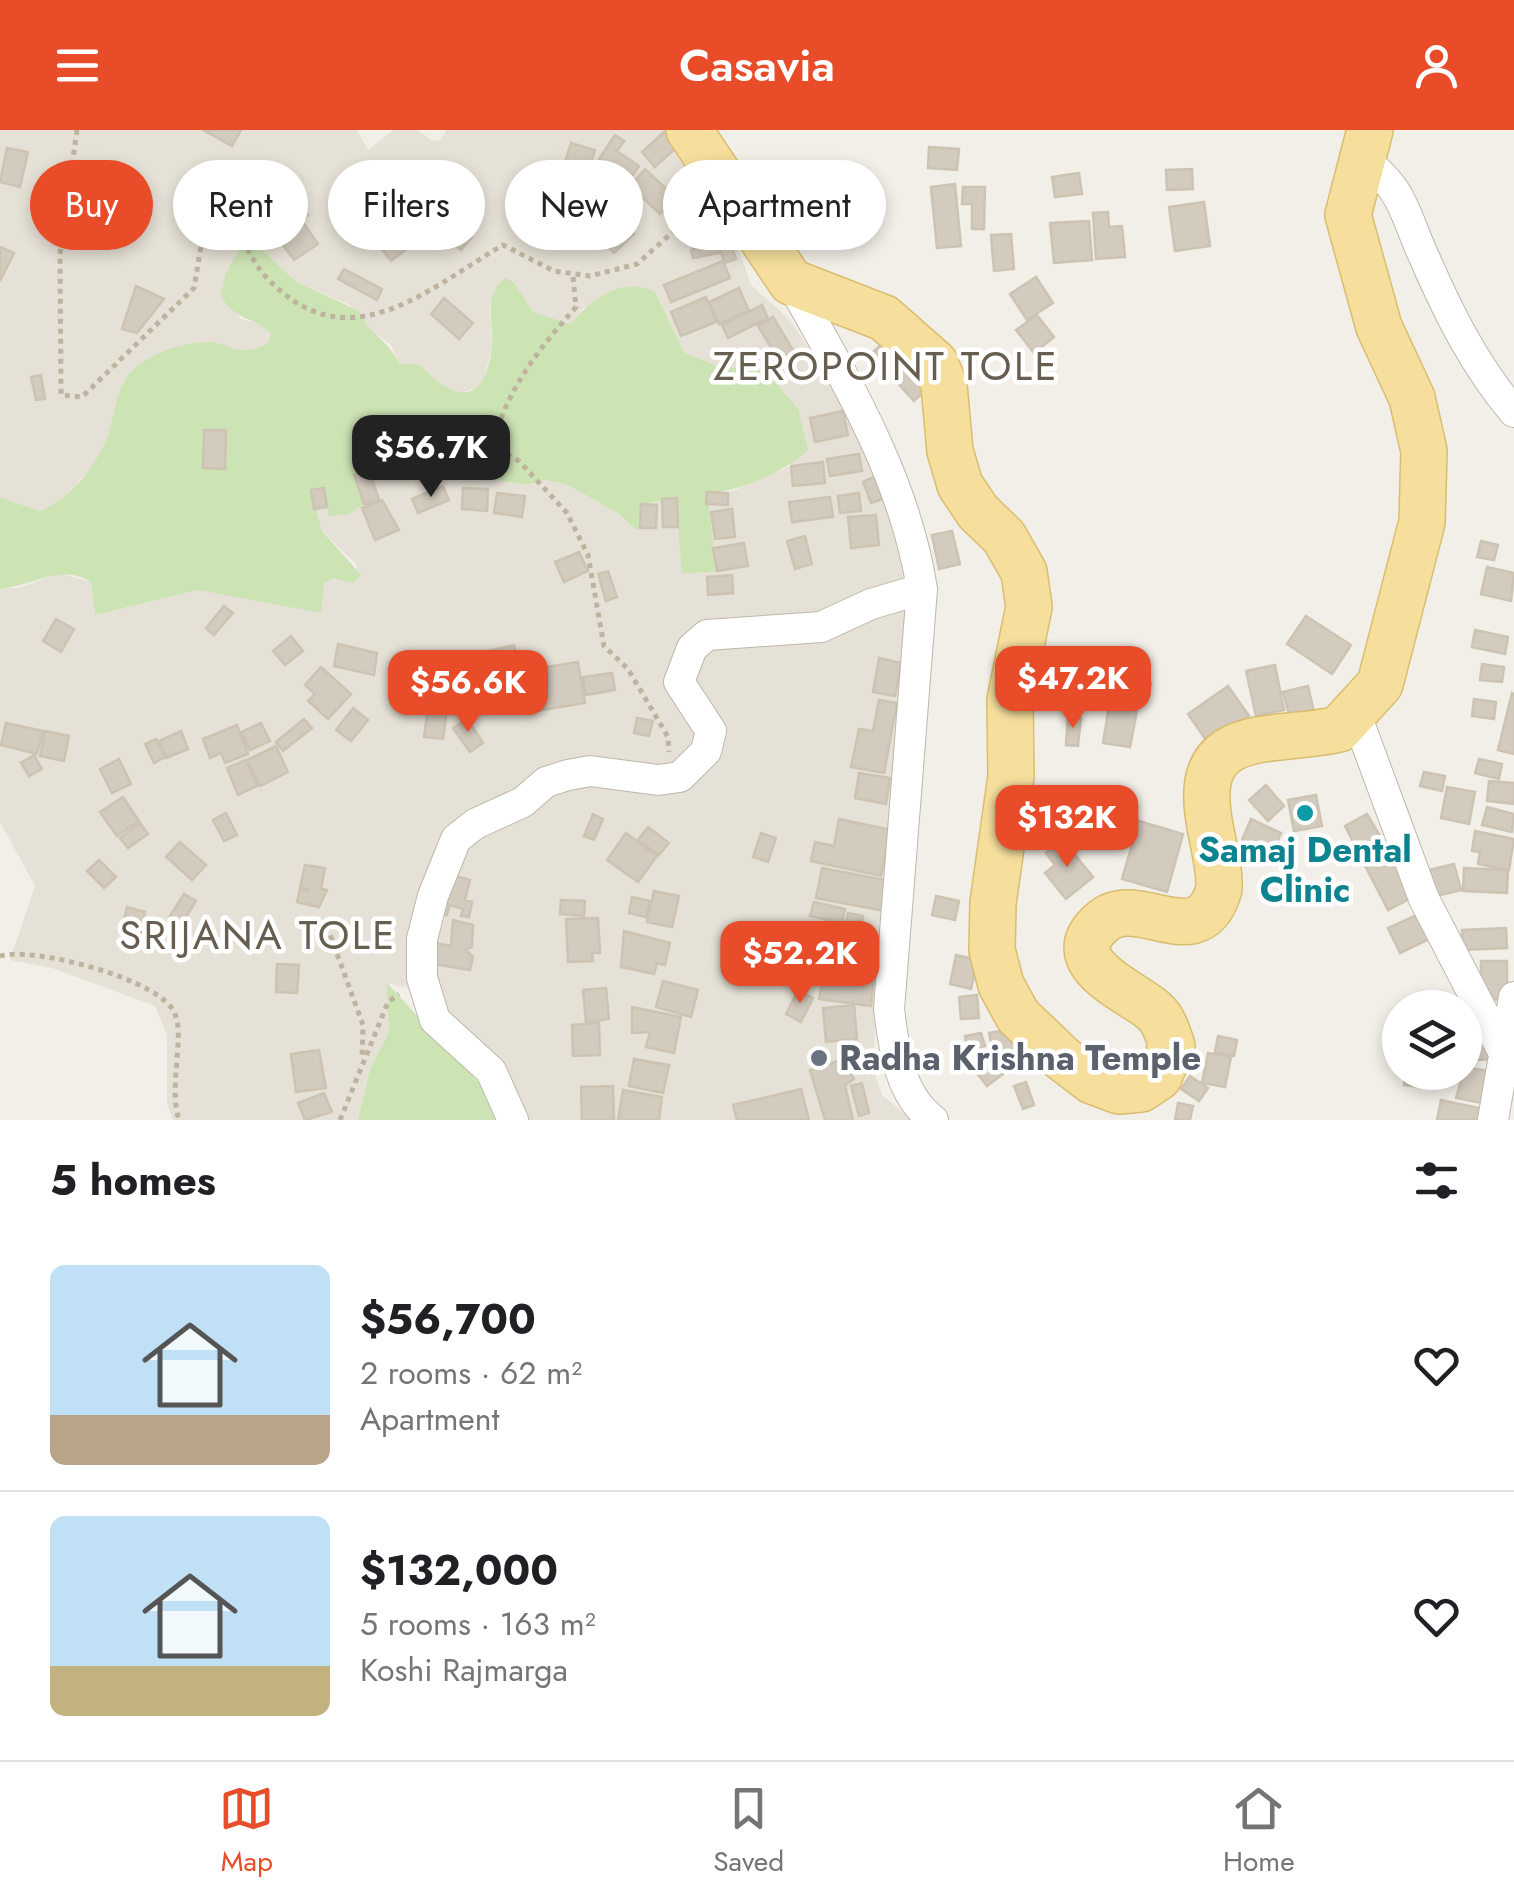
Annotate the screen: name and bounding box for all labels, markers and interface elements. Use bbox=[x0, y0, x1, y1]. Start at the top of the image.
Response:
text: Casavia bbox=[679, 33, 835, 98]
icon: menu bbox=[50, 38, 105, 93]
icon: person bbox=[1409, 38, 1464, 93]
chip: Buy bbox=[30, 160, 153, 250]
chip: Rent bbox=[173, 160, 308, 250]
chip: Filters bbox=[328, 160, 485, 250]
chip: New bbox=[505, 160, 643, 250]
chip: Apartment bbox=[663, 160, 886, 250]
district label: ZEROPOINT TOLE bbox=[713, 337, 1059, 395]
pin: $56.7K bbox=[350, 415, 512, 500]
text: $56.7K bbox=[374, 424, 488, 470]
pin: $47.2K bbox=[992, 646, 1154, 731]
pin: $56.6K bbox=[387, 650, 549, 735]
text: $47.2K bbox=[1017, 655, 1129, 701]
text: $56.6K bbox=[410, 659, 526, 705]
pin: $132K bbox=[997, 785, 1137, 870]
text: $132K bbox=[1017, 794, 1117, 840]
marker: Samaj Dental Clinic bbox=[1294, 802, 1316, 824]
place label: Samaj Dental Clinic bbox=[1198, 825, 1412, 915]
district label: SRIJANA TOLE bbox=[119, 906, 397, 964]
pin: $52.2K bbox=[719, 921, 881, 1006]
text: $52.2K bbox=[742, 930, 858, 976]
map controls bbox=[1382, 990, 1482, 1090]
button: layers bbox=[1382, 990, 1482, 1090]
place label: Radha Krishna Temple bbox=[839, 1033, 1201, 1083]
marker: Radha Krishna Temple bbox=[808, 1047, 830, 1069]
text: 5 homes bbox=[50, 1150, 216, 1211]
icon: filters bbox=[1409, 1153, 1464, 1208]
text: $56,700 bbox=[360, 1289, 536, 1350]
icon: home bbox=[130, 1305, 250, 1425]
icon: heart bbox=[1409, 1338, 1464, 1393]
text: 2 rooms · 62 m² bbox=[360, 1350, 582, 1396]
text: Apartment bbox=[360, 1396, 499, 1442]
text: $132,000 bbox=[360, 1540, 558, 1601]
icon: home bbox=[130, 1556, 250, 1676]
icon: heart bbox=[1409, 1589, 1464, 1644]
text: 5 rooms · 163 m² bbox=[360, 1601, 596, 1647]
text: Koshi Rajmarga bbox=[360, 1647, 568, 1693]
tab: Map bbox=[219, 1781, 274, 1882]
tab: Saved bbox=[713, 1781, 784, 1882]
tab: Home bbox=[1223, 1781, 1295, 1882]

